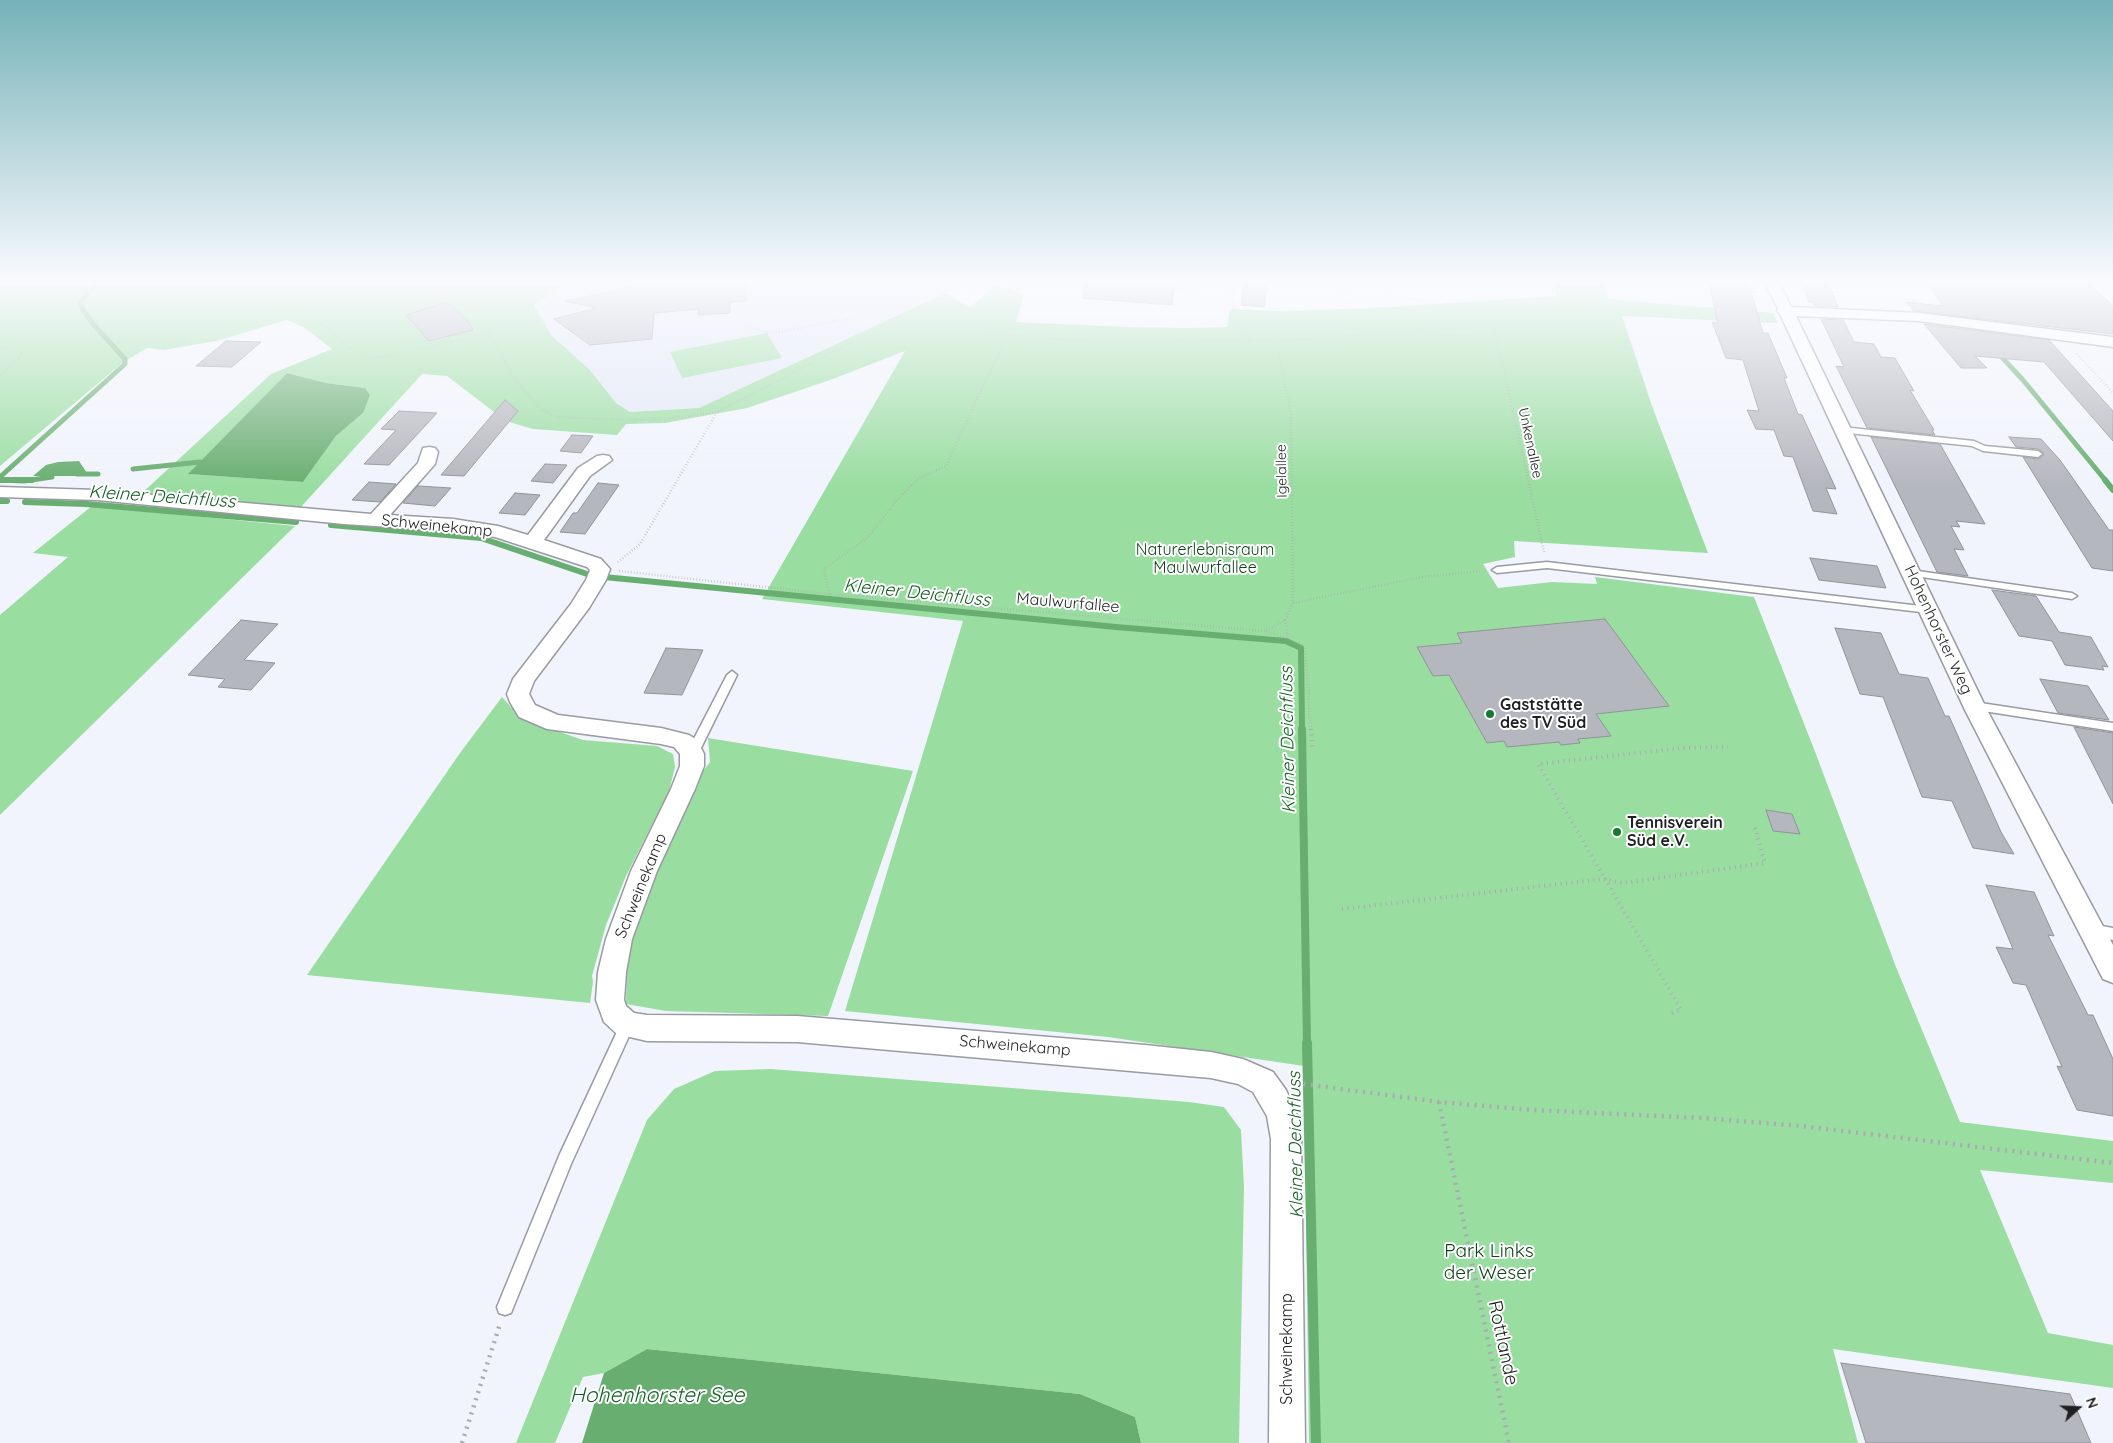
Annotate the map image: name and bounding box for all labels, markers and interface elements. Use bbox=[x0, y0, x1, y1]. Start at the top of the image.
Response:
street label: Unkenallee bbox=[1514, 406, 1546, 480]
street label: Igelallee bbox=[1273, 444, 1291, 498]
water label: Kleiner Deichfluss bbox=[88, 481, 236, 513]
street label: Schweinekamp bbox=[380, 511, 494, 541]
park label: Naturerlebnisraum Maulwurfallee bbox=[1136, 540, 1274, 578]
street label: Hohenhorster Weg bbox=[1900, 562, 1976, 698]
water label: Kleiner Deichfluss bbox=[843, 575, 991, 611]
street label: Maulwurfallee bbox=[1016, 589, 1120, 617]
water label: Kleiner Deichfluss bbox=[1276, 666, 1300, 814]
place label: Gaststätte des TV Süd bbox=[1500, 695, 1586, 733]
marker: Gaststätte des TV Süd bbox=[1484, 708, 1496, 720]
place label: Tennisverein Süd e.V. bbox=[1627, 813, 1723, 851]
marker: Tennisverein Süd e.V. bbox=[1611, 826, 1623, 838]
street label: Schweinekamp bbox=[611, 831, 671, 941]
street label: Schweinekamp bbox=[959, 1032, 1071, 1060]
water label: Kleiner Deichfluss bbox=[1284, 1071, 1308, 1219]
park label: Park Links der Weser bbox=[1444, 1240, 1534, 1284]
street label: Schweinekamp bbox=[1277, 1293, 1297, 1405]
street label: Rottlande bbox=[1483, 1299, 1523, 1387]
water label: Hohenhorster See bbox=[570, 1383, 744, 1409]
north arrow bbox=[2053, 1383, 2103, 1433]
text: N bbox=[2082, 1395, 2102, 1411]

